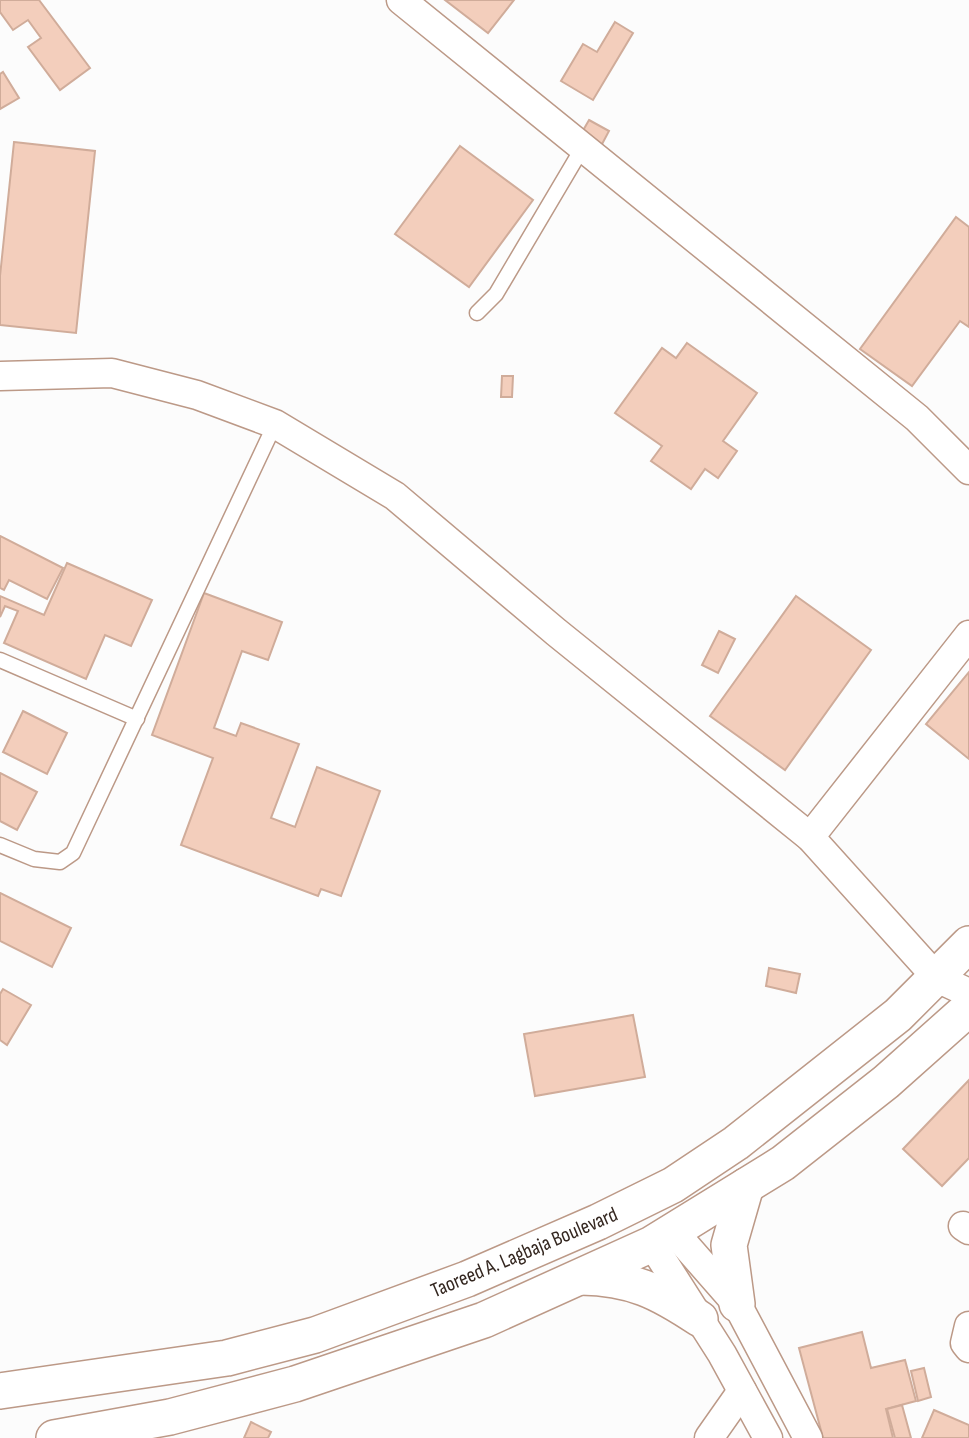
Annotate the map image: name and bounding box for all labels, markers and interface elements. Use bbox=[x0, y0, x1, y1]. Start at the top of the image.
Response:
street label: Taoreed A. Lagbaja Boulevard bbox=[427, 1202, 621, 1303]

